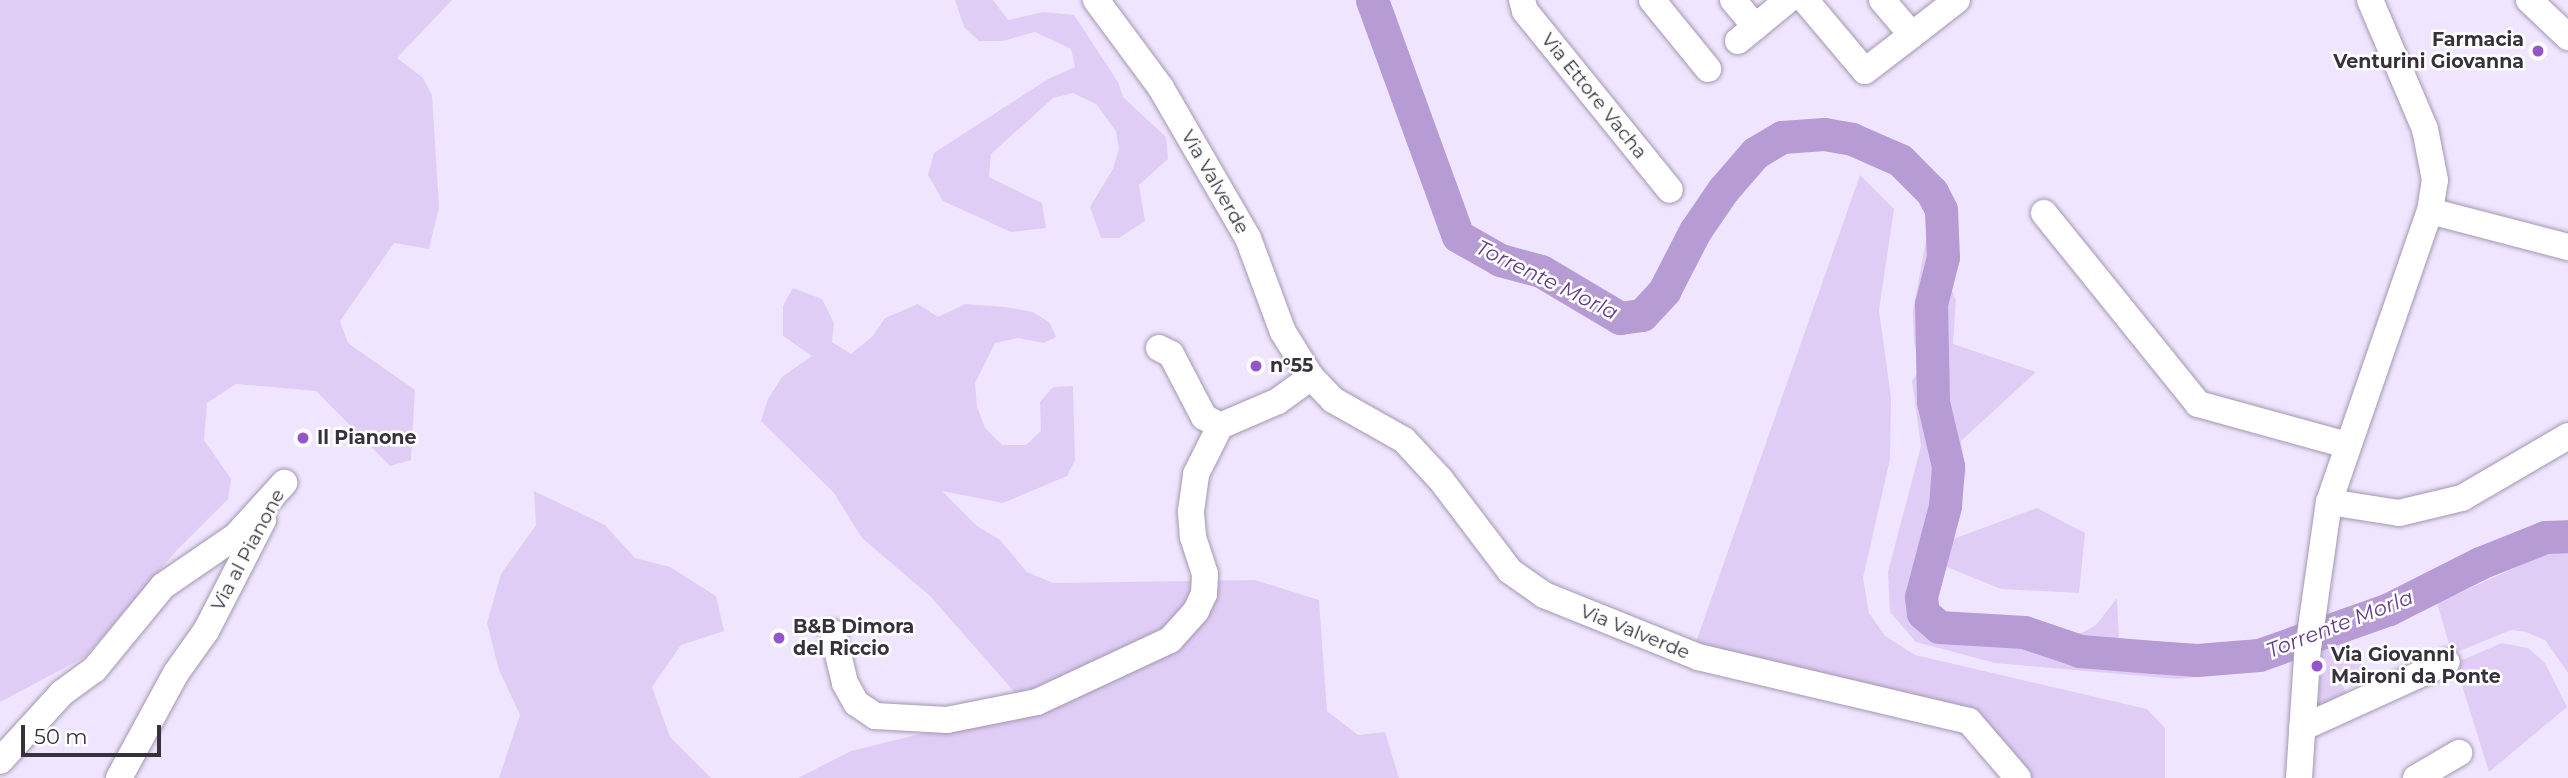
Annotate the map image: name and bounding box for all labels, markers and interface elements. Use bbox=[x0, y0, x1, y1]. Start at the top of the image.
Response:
street label: Via Ettore Vacha bbox=[1536, 29, 1652, 163]
place label: Farmacia Venturini Giovanna bbox=[2333, 29, 2524, 73]
marker: Farmacia Venturini Giovanna bbox=[2530, 43, 2546, 59]
street label: Via Valverde bbox=[1176, 126, 1254, 238]
water label: Torrente Morla bbox=[1472, 235, 1622, 325]
place label: n°55 bbox=[1270, 355, 1313, 377]
marker: n°55 bbox=[1248, 358, 1264, 374]
place label: Il Pianone bbox=[317, 427, 417, 449]
marker: Il Pianone bbox=[295, 430, 311, 446]
street label: Via al Pianone bbox=[206, 485, 290, 615]
water label: Torrente Morla bbox=[2263, 584, 2417, 664]
street label: Via Valverde bbox=[1577, 600, 1693, 664]
place label: B&B Dimora del Riccio bbox=[793, 616, 914, 660]
marker: B&B Dimora del Riccio bbox=[771, 630, 787, 646]
place label: Via Giovanni Maironi da Ponte bbox=[2331, 644, 2501, 688]
marker: Via Giovanni Maironi da Ponte bbox=[2309, 658, 2325, 674]
scale bar bbox=[24, 712, 164, 756]
text: 50 m bbox=[34, 724, 88, 749]

